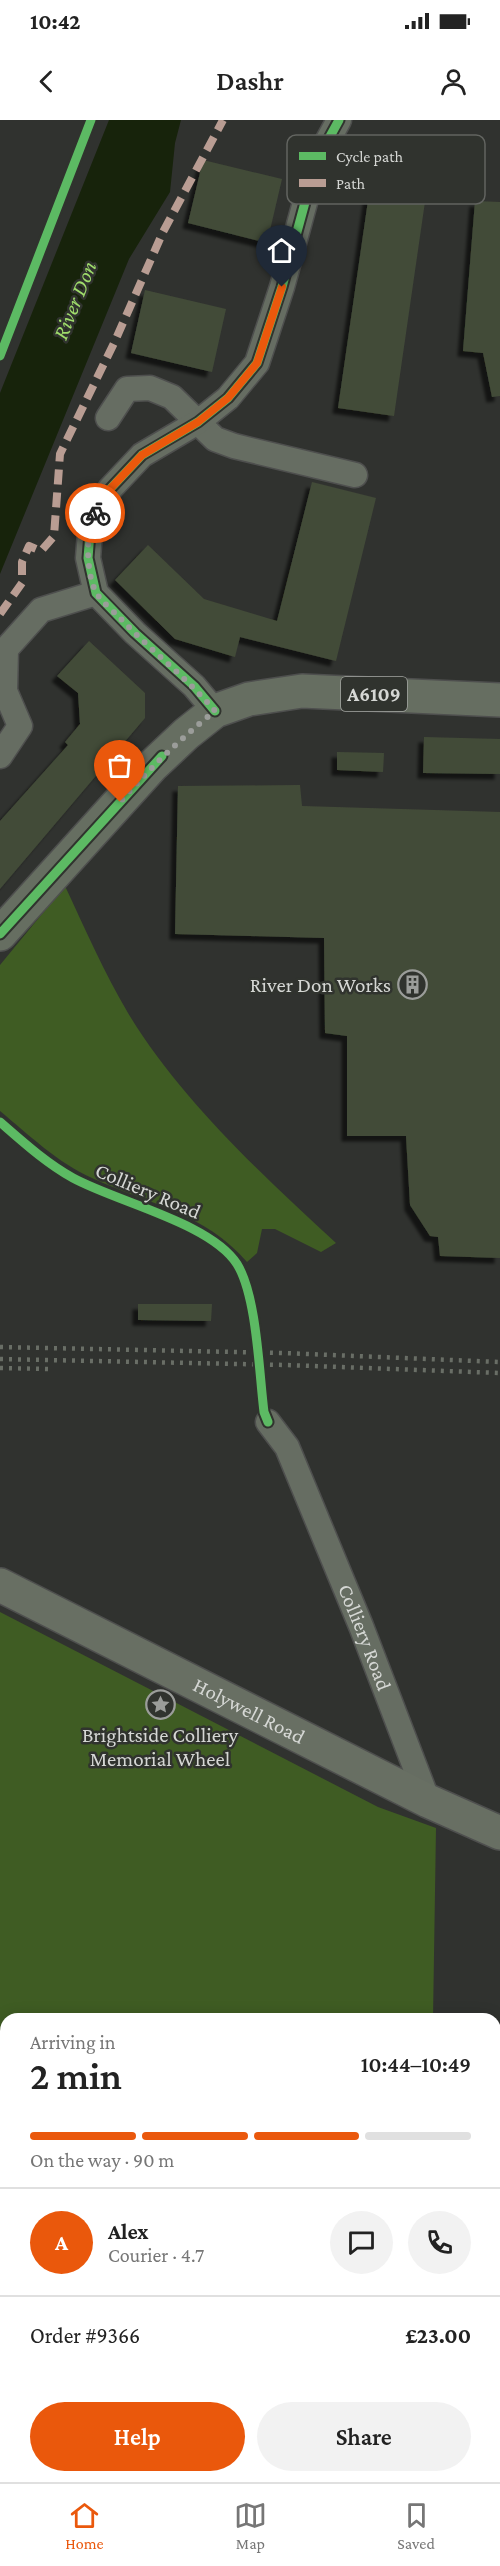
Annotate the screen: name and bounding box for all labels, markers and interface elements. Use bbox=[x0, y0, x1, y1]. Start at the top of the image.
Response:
text: 10:42 bbox=[30, 9, 81, 34]
icon: back bbox=[30, 65, 63, 98]
icon: person bbox=[437, 65, 470, 98]
text: Dashr bbox=[216, 66, 284, 96]
legend bbox=[287, 135, 485, 204]
text: Cycle path bbox=[336, 148, 403, 166]
text: Path bbox=[336, 175, 366, 192]
pin bbox=[256, 225, 307, 287]
icon: home bbox=[265, 234, 298, 267]
water label: River Don bbox=[47, 257, 101, 343]
courier bbox=[65, 483, 125, 543]
icon: bike bbox=[79, 497, 112, 530]
road number: A6109 bbox=[341, 677, 407, 711]
pin bbox=[94, 740, 145, 802]
icon: bag bbox=[103, 749, 136, 782]
building icon: River Don Works bbox=[396, 969, 428, 1001]
place label: River Don Works bbox=[250, 973, 391, 997]
street label: Colliery Road bbox=[92, 1158, 204, 1224]
street label: Colliery Road bbox=[333, 1581, 397, 1694]
street label: Holywell Road bbox=[189, 1673, 309, 1749]
place icon: Brightside Colliery Memorial Wheel bbox=[144, 1688, 176, 1720]
place label: Brightside Colliery Memorial Wheel bbox=[82, 1723, 238, 1771]
text: Arriving in bbox=[30, 2031, 115, 2053]
text: 10:44–10:49 bbox=[361, 2052, 471, 2077]
text: 2 min bbox=[30, 2054, 122, 2097]
text: On the way · 90 m bbox=[30, 2149, 174, 2171]
button: chat bbox=[330, 2211, 393, 2274]
button: phone bbox=[408, 2211, 471, 2274]
text: Alex bbox=[108, 2219, 149, 2244]
text: A bbox=[55, 2230, 68, 2255]
text: Courier · 4.7 bbox=[108, 2244, 204, 2266]
text: Order #9366 bbox=[30, 2323, 140, 2348]
text: £23.00 bbox=[405, 2323, 471, 2348]
button: Help bbox=[30, 2402, 245, 2471]
button: Share bbox=[257, 2402, 471, 2471]
tab: Home bbox=[65, 2499, 104, 2552]
tab: Map bbox=[234, 2499, 267, 2552]
tab: Saved bbox=[397, 2499, 435, 2552]

